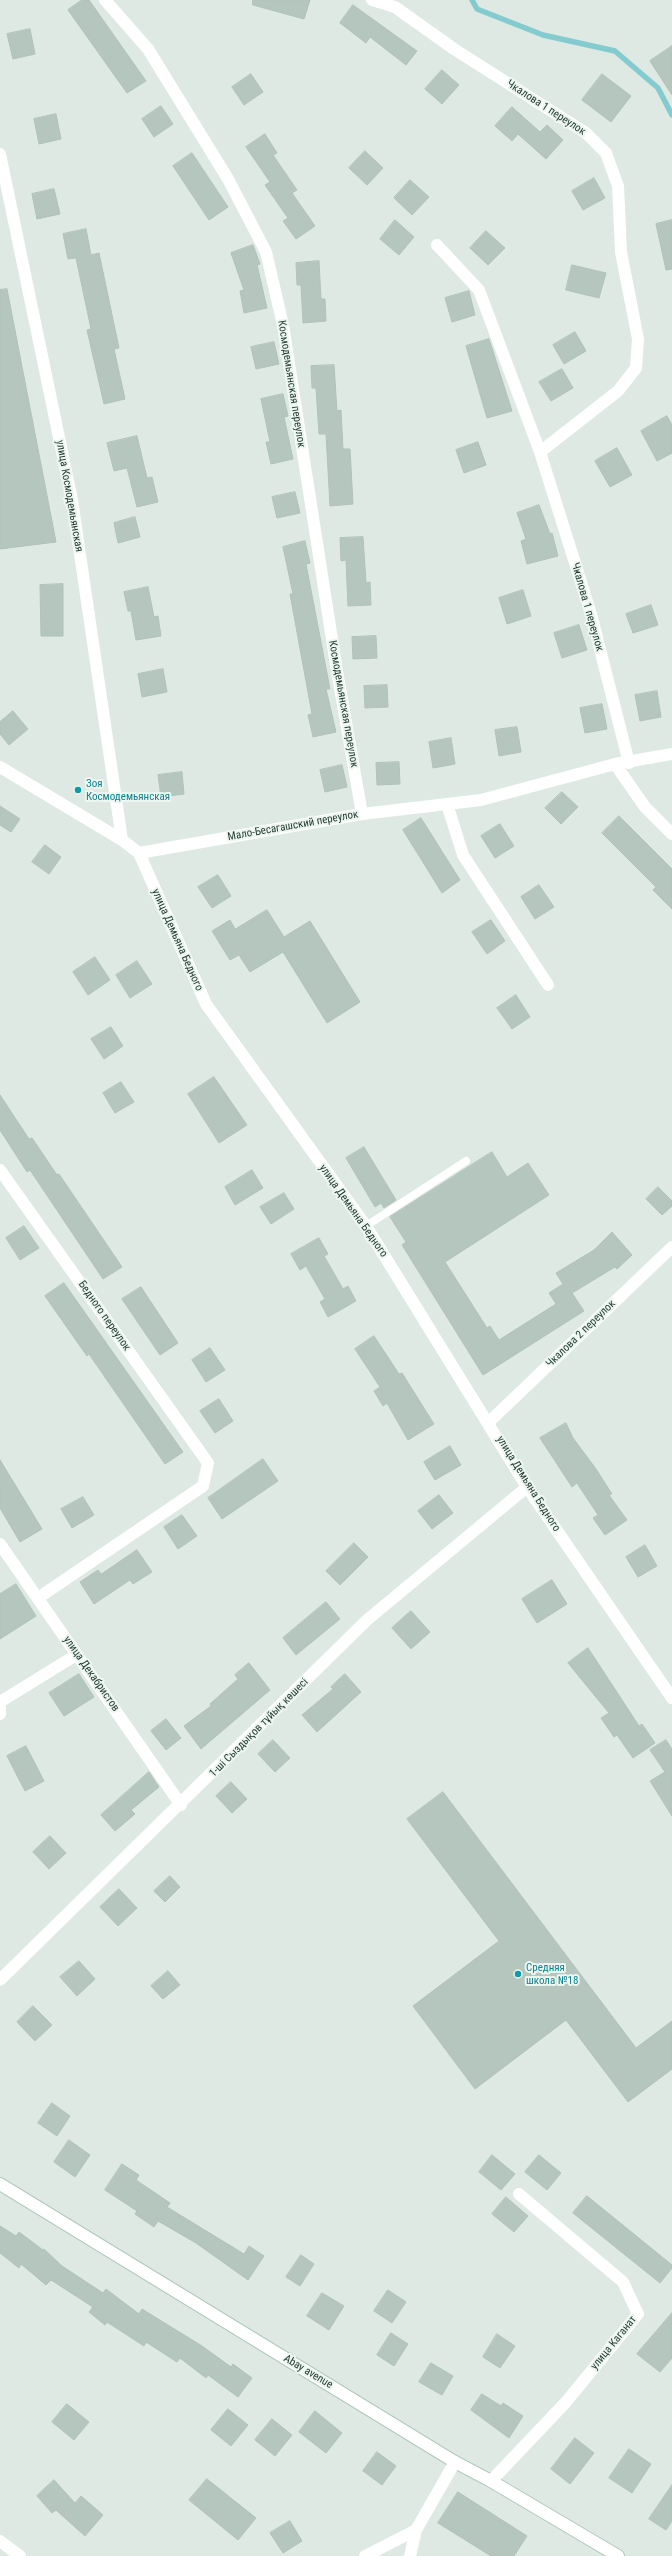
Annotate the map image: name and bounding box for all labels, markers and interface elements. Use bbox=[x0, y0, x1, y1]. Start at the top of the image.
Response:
street label: Чкалова 1 переулок bbox=[504, 78, 588, 138]
street label: Космодемьянская переулок bbox=[274, 319, 308, 449]
street label: улица Космодемьянская bbox=[53, 439, 85, 553]
street label: Чкалова 1 переулок bbox=[568, 561, 606, 653]
street label: Космодемьянская переулок bbox=[325, 639, 361, 769]
place label: Зоя Космодемьянская bbox=[86, 777, 170, 803]
marker: Зоя Космодемьянская bbox=[73, 785, 83, 795]
street label: Мало-Бесагашский переулок bbox=[227, 808, 359, 844]
street label: улица Демьяна Бедного bbox=[149, 887, 205, 993]
street label: улица Демьяна Бедного bbox=[316, 1162, 390, 1260]
street label: Бедного переулок bbox=[75, 1279, 133, 1353]
street label: Чкалова 2 переулок bbox=[543, 1297, 619, 1371]
street label: улица Демьяна Бедного bbox=[493, 1434, 563, 1534]
street label: улица Декабристов bbox=[60, 1634, 122, 1714]
street label: 1-ші Сыздықов тұйық көшесі bbox=[207, 1676, 311, 1780]
place label: Средняя школа №18 bbox=[526, 1961, 578, 1987]
marker: Средняя школа №18 bbox=[513, 1969, 523, 1979]
street label: улица Каганат bbox=[588, 2313, 640, 2373]
street label: Abay avenue bbox=[281, 2352, 335, 2392]

